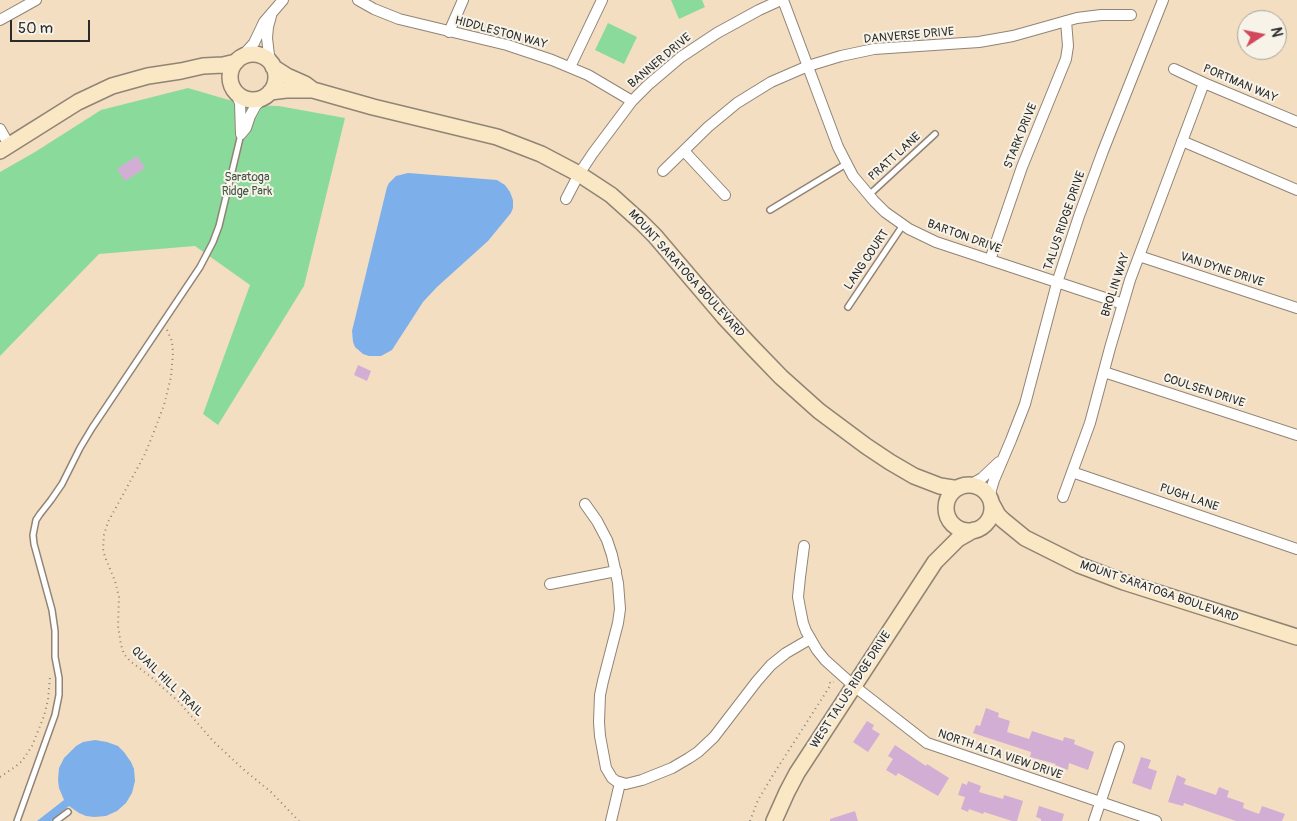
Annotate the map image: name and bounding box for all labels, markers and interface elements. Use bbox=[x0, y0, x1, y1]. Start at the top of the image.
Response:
scale bar bbox=[12, 10, 92, 42]
north arrow bbox=[1237, 10, 1287, 60]
street label: HIDDLESTON WAY bbox=[453, 14, 549, 52]
text: 50 m bbox=[18, 19, 53, 38]
street label: DANVERSE DRIVE bbox=[863, 25, 955, 47]
text: N bbox=[1267, 26, 1285, 39]
street label: BANNER DRIVE bbox=[626, 30, 694, 92]
street label: PORTMAN WAY bbox=[1201, 62, 1279, 106]
street label: STARK DRIVE bbox=[1001, 101, 1041, 171]
street label: PRATT LANE bbox=[866, 130, 924, 184]
street label: TALUS RIDGE DRIVE bbox=[1041, 169, 1089, 273]
park label: Saratoga Ridge Park bbox=[222, 171, 272, 199]
street label: MOUNT SARATOGA BOULEVARD bbox=[625, 207, 747, 341]
street label: BARTON DRIVE bbox=[925, 217, 1003, 257]
street label: LANG COURT bbox=[842, 227, 892, 293]
street label: VAN DYNE DRIVE bbox=[1178, 250, 1266, 290]
street label: BROLIN WAY bbox=[1099, 251, 1133, 319]
street label: COULSEN DRIVE bbox=[1161, 371, 1247, 411]
street label: PUGH LANE bbox=[1158, 481, 1220, 515]
street label: MOUNT SARATOGA BOULEVARD bbox=[1078, 558, 1240, 626]
street label: WEST TALUS RIDGE DRIVE bbox=[808, 629, 894, 751]
street label: QUAIL HILL TRAIL bbox=[128, 644, 206, 720]
street label: NORTH ALTA VIEW DRIVE bbox=[936, 727, 1064, 783]

